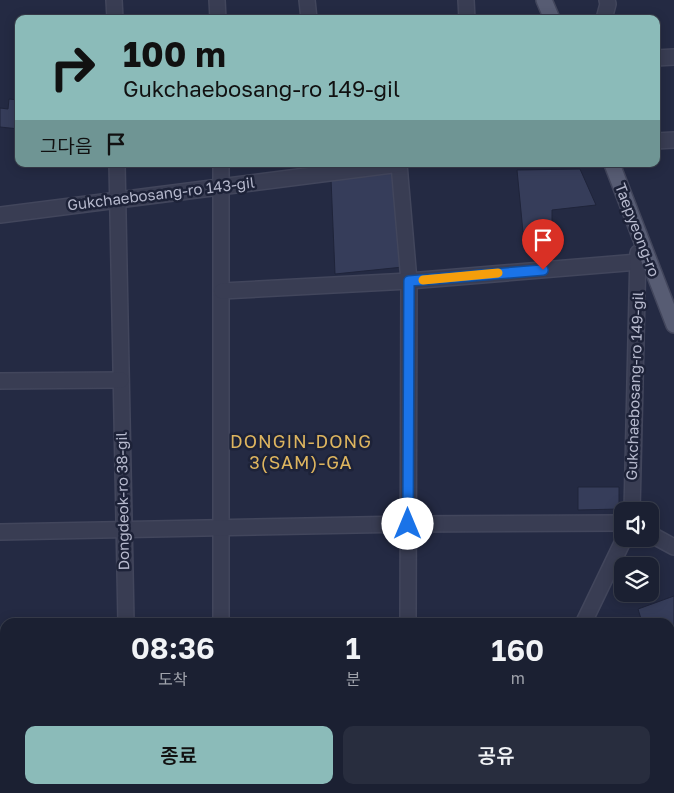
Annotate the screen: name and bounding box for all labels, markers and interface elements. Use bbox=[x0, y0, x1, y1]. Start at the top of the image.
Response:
text: 100 m bbox=[123, 33, 226, 75]
icon: right bbox=[40, 35, 105, 100]
text: Gukchaebosang-ro 149-gil bbox=[123, 75, 400, 102]
icon: arrive bbox=[102, 130, 130, 158]
text: 그다음 bbox=[40, 134, 92, 157]
street label: Gukchaebosang-ro 143-gil bbox=[66, 173, 256, 213]
street label: Taepyeong-ro bbox=[612, 180, 664, 279]
pin bbox=[522, 219, 564, 270]
icon: arrive bbox=[529, 226, 557, 254]
street label: Gukchaebosang-ro 149-gil bbox=[622, 291, 646, 481]
district label: DONGIN-DONG 3(SAM)-GA bbox=[230, 430, 372, 473]
street label: Dongdeok-ro 38-gil bbox=[112, 431, 132, 570]
position arrow bbox=[381, 497, 433, 549]
map controls bbox=[614, 502, 659, 602]
button: sound bbox=[614, 502, 659, 547]
button: layers bbox=[614, 557, 659, 602]
text: 08:36 bbox=[131, 630, 215, 666]
text: 1 bbox=[346, 630, 361, 666]
text: 160 bbox=[491, 632, 544, 668]
text: m bbox=[511, 668, 525, 688]
text: 도착 bbox=[158, 669, 187, 689]
text: 분 bbox=[346, 669, 360, 689]
button: 종료 bbox=[25, 726, 333, 784]
button: 공유 bbox=[343, 726, 650, 784]

